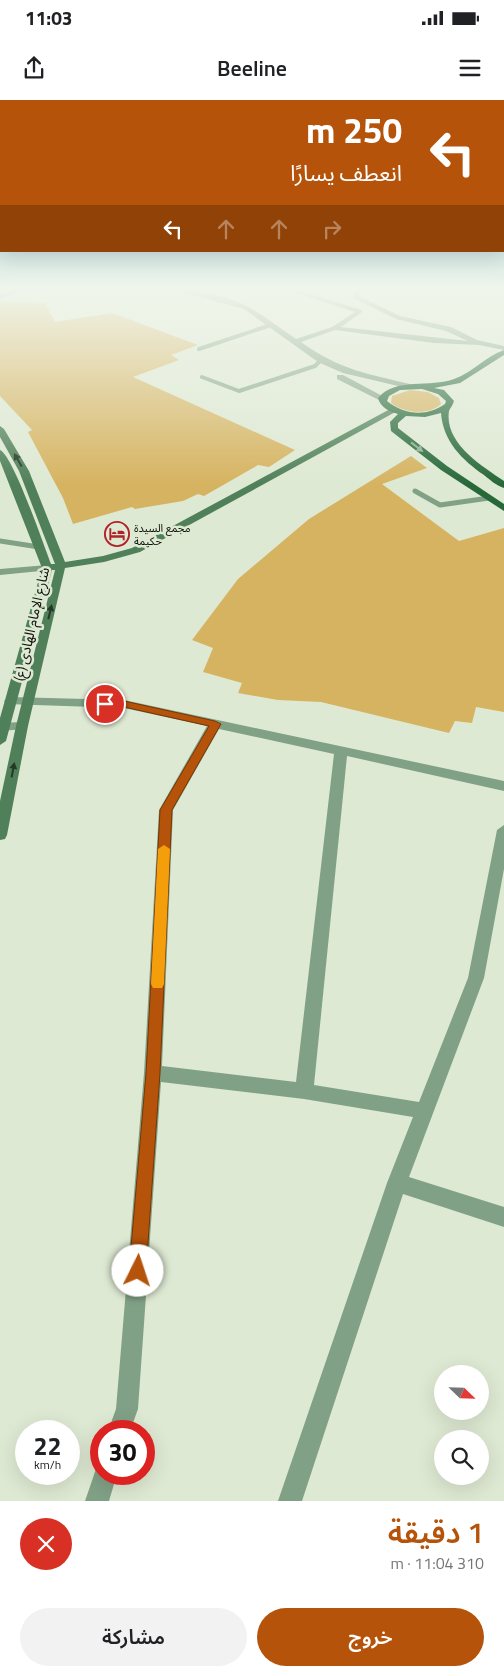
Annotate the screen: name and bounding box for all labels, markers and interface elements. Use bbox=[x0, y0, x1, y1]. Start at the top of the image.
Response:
text: 11:03 bbox=[25, 3, 72, 32]
text: Beeline bbox=[217, 51, 287, 85]
icon: share bbox=[20, 54, 48, 82]
icon: menu bbox=[456, 54, 484, 82]
text: 250 m bbox=[306, 103, 402, 157]
icon: left bbox=[420, 120, 485, 185]
text: انعطف يسارًا bbox=[290, 156, 402, 190]
icon: left bbox=[159, 215, 187, 243]
icon: ahead bbox=[212, 215, 240, 243]
icon: ahead bbox=[265, 215, 293, 243]
icon: right bbox=[318, 215, 346, 243]
one-way arrow bbox=[410, 441, 423, 452]
one-way arrow bbox=[13, 453, 22, 466]
place label: مجمع السيدة حكيمة bbox=[134, 520, 191, 549]
hotel icon: مجمع السيدة حكيمة bbox=[104, 521, 130, 547]
street label: شارع الإمام الهادی (ع) bbox=[8, 565, 55, 683]
one-way arrow bbox=[46, 605, 54, 620]
pin bbox=[84, 683, 126, 725]
icon: arrive bbox=[91, 690, 119, 718]
one-way arrow bbox=[9, 763, 17, 778]
position arrow bbox=[111, 1244, 163, 1296]
north arrow bbox=[434, 1365, 489, 1420]
map controls bbox=[434, 1365, 489, 1485]
speed limit sign: 30 bbox=[90, 1420, 155, 1485]
text: 22 bbox=[33, 1427, 62, 1465]
button: search bbox=[434, 1430, 489, 1485]
text: km/h bbox=[34, 1455, 61, 1474]
text: 1 دقيقة bbox=[388, 1509, 484, 1555]
button: close bbox=[20, 1518, 72, 1570]
text: 310 m · 11:04 bbox=[390, 1551, 484, 1575]
button: مشاركة bbox=[20, 1608, 247, 1666]
button: خروج bbox=[257, 1608, 484, 1666]

